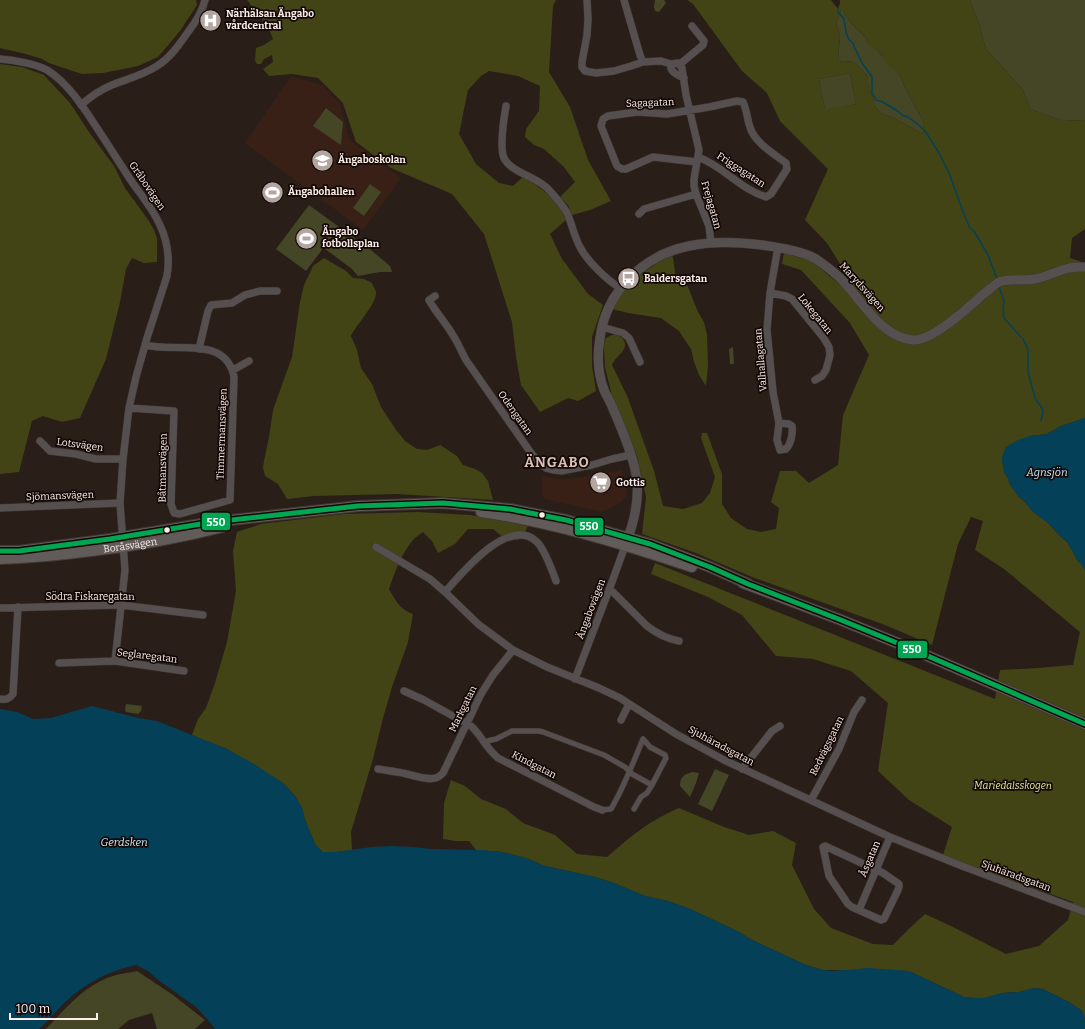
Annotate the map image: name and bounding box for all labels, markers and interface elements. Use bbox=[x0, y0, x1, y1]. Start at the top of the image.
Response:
hospital icon: Närhälsan Ängabo vårdcentral bbox=[197, 7, 223, 33]
place label: Närhälsan Ängabo vårdcentral bbox=[225, 7, 314, 32]
street label: Sagagatan bbox=[626, 96, 675, 110]
school or university icon: Ängaboskolan bbox=[310, 147, 336, 173]
street label: Friggagatan bbox=[714, 150, 768, 191]
place label: Ängaboskolan bbox=[338, 153, 406, 166]
street label: Gråbovägen bbox=[126, 159, 168, 213]
sports icon: Ängabohallen bbox=[260, 179, 286, 205]
street label: Frejagatan bbox=[698, 180, 724, 231]
place label: Ängabohallen bbox=[288, 185, 355, 198]
sports icon: Ängabo fotbollsplan bbox=[294, 225, 320, 251]
place label: Ängabo fotbollsplan bbox=[322, 225, 380, 250]
street label: Marydsvägen bbox=[837, 260, 888, 315]
bus stop icon: Baldersgatan bbox=[615, 266, 641, 292]
place label: Baldersgatan bbox=[644, 273, 708, 285]
street label: Lokegatan bbox=[795, 291, 835, 337]
street label: Valhallagatan bbox=[752, 327, 770, 392]
street label: Timmermansvägen bbox=[214, 388, 230, 480]
street label: Odengatan bbox=[495, 389, 535, 438]
street label: Båtmansvägen bbox=[156, 433, 170, 503]
street label: Lotsvägen bbox=[56, 436, 105, 454]
district label: ÄNGABO bbox=[524, 453, 590, 471]
water label: Agnsjön bbox=[1025, 466, 1068, 479]
supermarket icon: Gottis bbox=[588, 470, 614, 496]
place label: Gottis bbox=[616, 477, 645, 489]
street label: Sjömansvägen bbox=[26, 489, 95, 503]
unlabelled marker bbox=[537, 510, 547, 520]
line badge: 550 bbox=[201, 512, 231, 531]
text: 550 bbox=[206, 516, 226, 529]
line badge: 550 bbox=[574, 517, 604, 536]
text: 550 bbox=[579, 520, 599, 533]
unlabelled marker bbox=[162, 525, 172, 535]
street label: Boråsvägen bbox=[103, 535, 159, 555]
street label: Ängabovägen bbox=[573, 576, 608, 641]
street label: Södra Fiskaregatan bbox=[45, 591, 135, 603]
line badge: 550 bbox=[897, 640, 928, 659]
text: 550 bbox=[902, 643, 922, 656]
street label: Seglaregatan bbox=[116, 646, 179, 666]
street label: Markgatan bbox=[447, 683, 480, 734]
street label: Redvägsgatan bbox=[807, 714, 847, 778]
street label: Sjuhäradsgatan bbox=[686, 724, 757, 769]
street label: Kindgatan bbox=[510, 749, 559, 782]
park label: Mariedalsskogen bbox=[974, 780, 1052, 792]
water label: Gerdsken bbox=[100, 836, 148, 849]
street label: Åsgatan bbox=[855, 838, 883, 879]
street label: Sjuhäradsgatan bbox=[980, 858, 1053, 894]
scale bar bbox=[10, 995, 97, 1021]
text: 100 m bbox=[16, 1002, 51, 1016]

